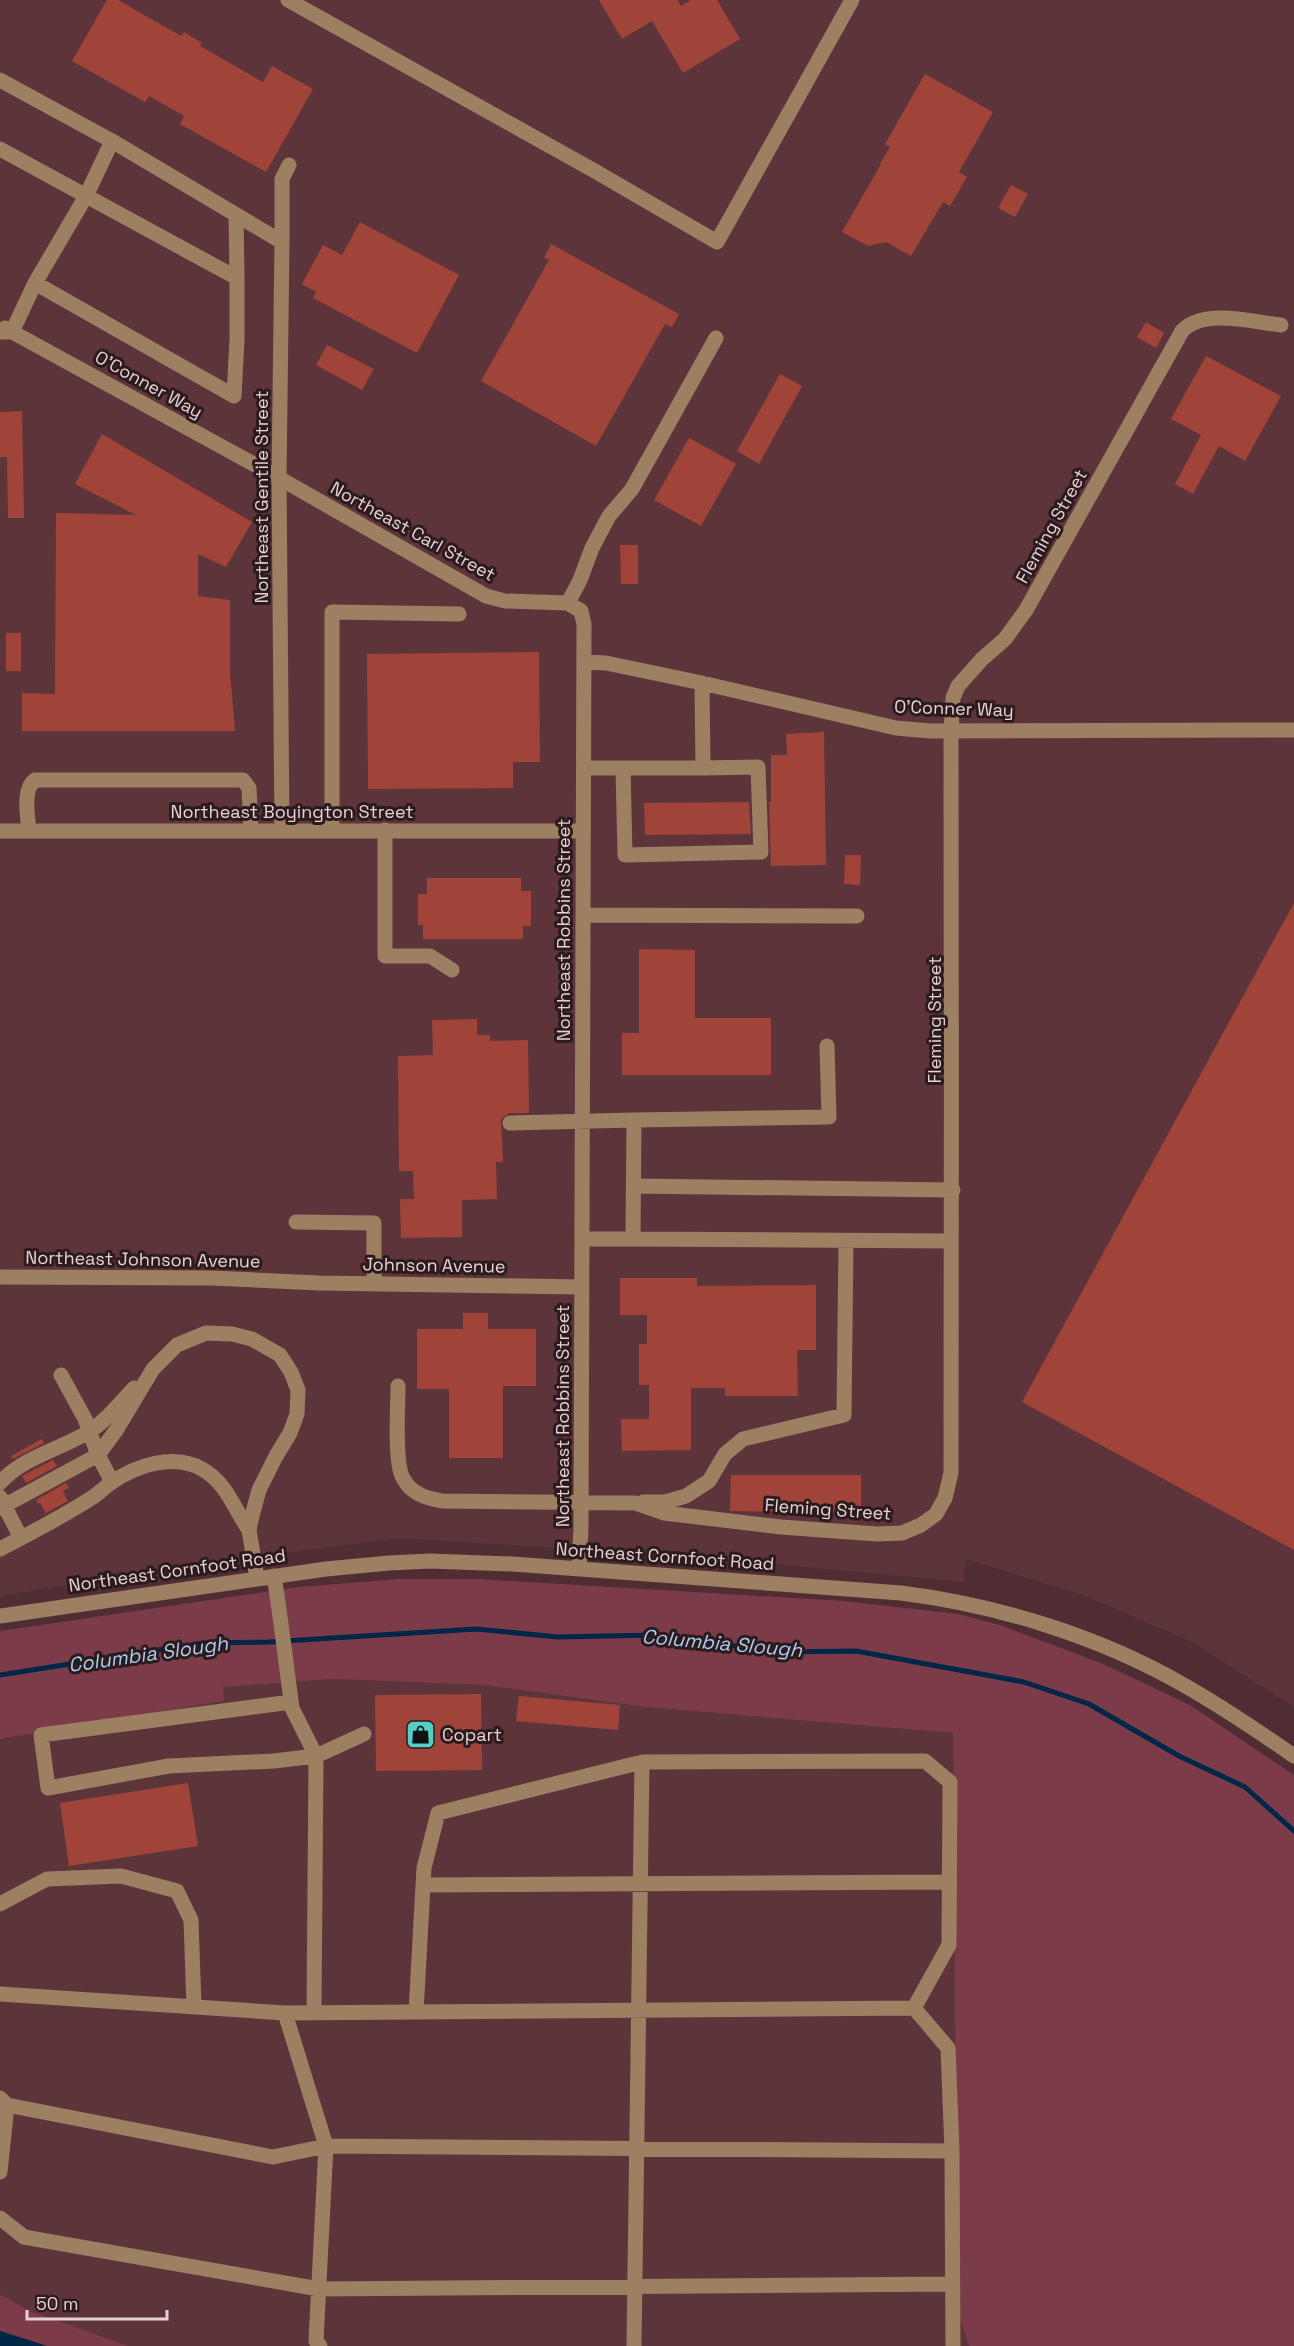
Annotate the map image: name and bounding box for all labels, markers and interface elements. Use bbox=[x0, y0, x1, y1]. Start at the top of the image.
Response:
street label: O'Conner Way bbox=[91, 345, 207, 423]
street label: Northeast Gentile Street bbox=[250, 391, 273, 604]
street label: Fleming Street bbox=[1010, 465, 1092, 587]
street label: Northeast Carl Street bbox=[327, 476, 499, 586]
street label: O'Conner Way bbox=[894, 694, 1014, 722]
street label: Northeast Boyington Street bbox=[170, 800, 414, 823]
street label: Northeast Robbins Street bbox=[552, 819, 575, 1041]
street label: Fleming Street bbox=[923, 957, 946, 1083]
street label: Northeast Johnson Avenue bbox=[25, 1245, 261, 1273]
street label: Johnson Avenue bbox=[362, 1252, 506, 1278]
street label: Northeast Robbins Street bbox=[551, 1305, 574, 1527]
street label: Fleming Street bbox=[764, 1493, 892, 1525]
street label: Northeast Cornfoot Road bbox=[555, 1537, 775, 1575]
street label: Northeast Cornfoot Road bbox=[67, 1543, 287, 1597]
water label: Columbia Slough bbox=[641, 1623, 804, 1663]
water label: Columbia Slough bbox=[67, 1630, 230, 1678]
shop icon: Copart bbox=[405, 1718, 437, 1750]
place label: Copart bbox=[442, 1723, 502, 1746]
scale bar bbox=[27, 2283, 166, 2321]
text: 50 m bbox=[36, 2292, 78, 2315]

